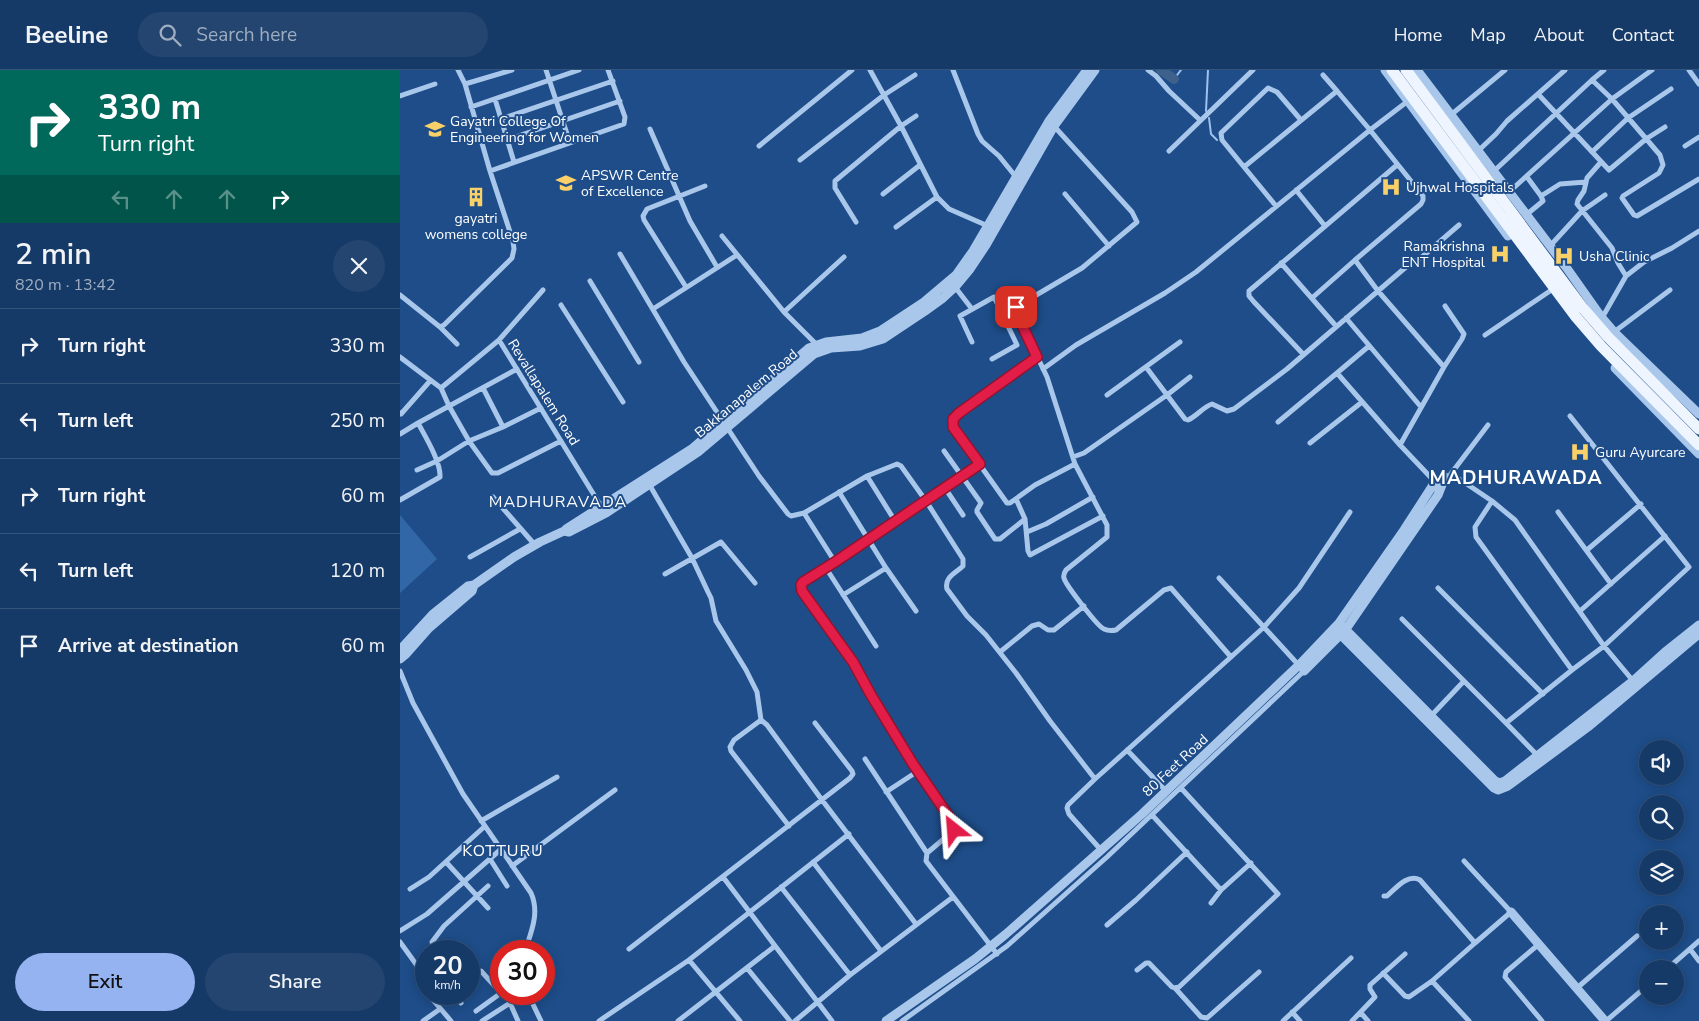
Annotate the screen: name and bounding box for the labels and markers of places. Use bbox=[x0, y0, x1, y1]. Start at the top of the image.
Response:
place label: Gayatri College Of Engineering for Women bbox=[450, 112, 599, 147]
school or university icon: Gayatri College Of Engineering for Women bbox=[424, 118, 446, 140]
place label: APSWR Centre of Excellence bbox=[581, 166, 679, 201]
school or university icon: APSWR Centre of Excellence bbox=[555, 172, 577, 194]
hospital icon: Ujhwal Hospitals bbox=[1380, 176, 1402, 198]
place label: Ujhwal Hospitals bbox=[1406, 178, 1514, 197]
building icon: gayatri womens college bbox=[465, 186, 487, 208]
place label: gayatri womens college bbox=[425, 209, 527, 244]
place label: Ramakrishna ENT Hospital bbox=[1401, 237, 1486, 272]
hospital icon: Ramakrishna ENT Hospital bbox=[1489, 243, 1511, 265]
hospital icon: Usha Clinic bbox=[1553, 245, 1575, 267]
place label: Usha Clinic bbox=[1579, 247, 1650, 266]
pin bbox=[995, 286, 1037, 328]
hospital icon: Guru Ayurcare bbox=[1569, 441, 1591, 463]
place label: Guru Ayurcare bbox=[1595, 443, 1686, 462]

